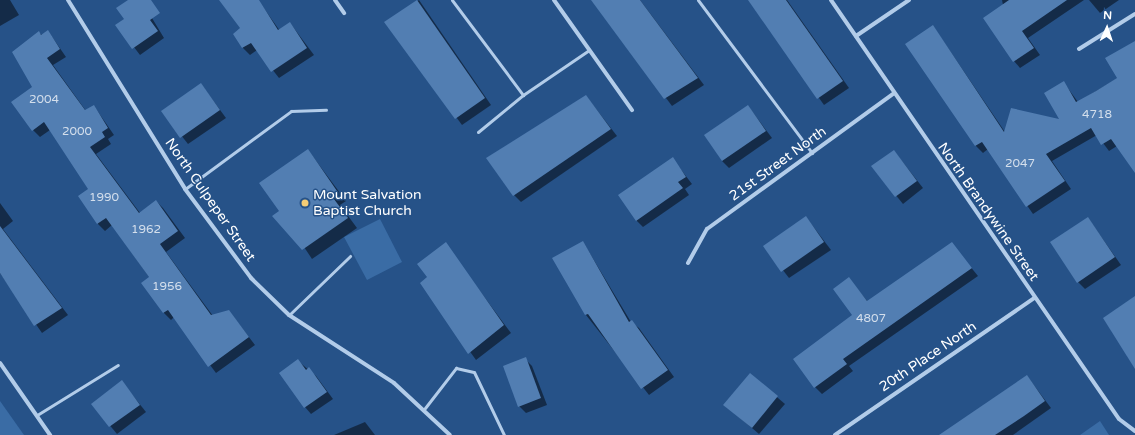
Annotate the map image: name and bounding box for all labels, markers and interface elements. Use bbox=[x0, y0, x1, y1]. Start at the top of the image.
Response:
north arrow bbox=[1087, 8, 1127, 48]
text: N bbox=[1103, 9, 1112, 22]
house number: 2004 bbox=[29, 93, 59, 107]
house number: 4718 bbox=[1082, 108, 1112, 122]
street label: 21st Street North bbox=[726, 123, 830, 205]
house number: 2000 bbox=[62, 125, 92, 139]
street label: North Culpeper Street bbox=[161, 135, 259, 265]
street label: North Brandywine Street bbox=[934, 140, 1042, 284]
house number: 2047 bbox=[1005, 157, 1035, 171]
place label: Mount Salvation Baptist Church bbox=[313, 187, 422, 220]
house number: 1990 bbox=[89, 191, 119, 205]
marker: Mount Salvation Baptist Church bbox=[300, 198, 310, 208]
house number: 1962 bbox=[131, 223, 161, 237]
house number: 1956 bbox=[152, 280, 182, 294]
house number: 4807 bbox=[856, 312, 886, 326]
street label: 20th Place North bbox=[876, 318, 980, 396]

